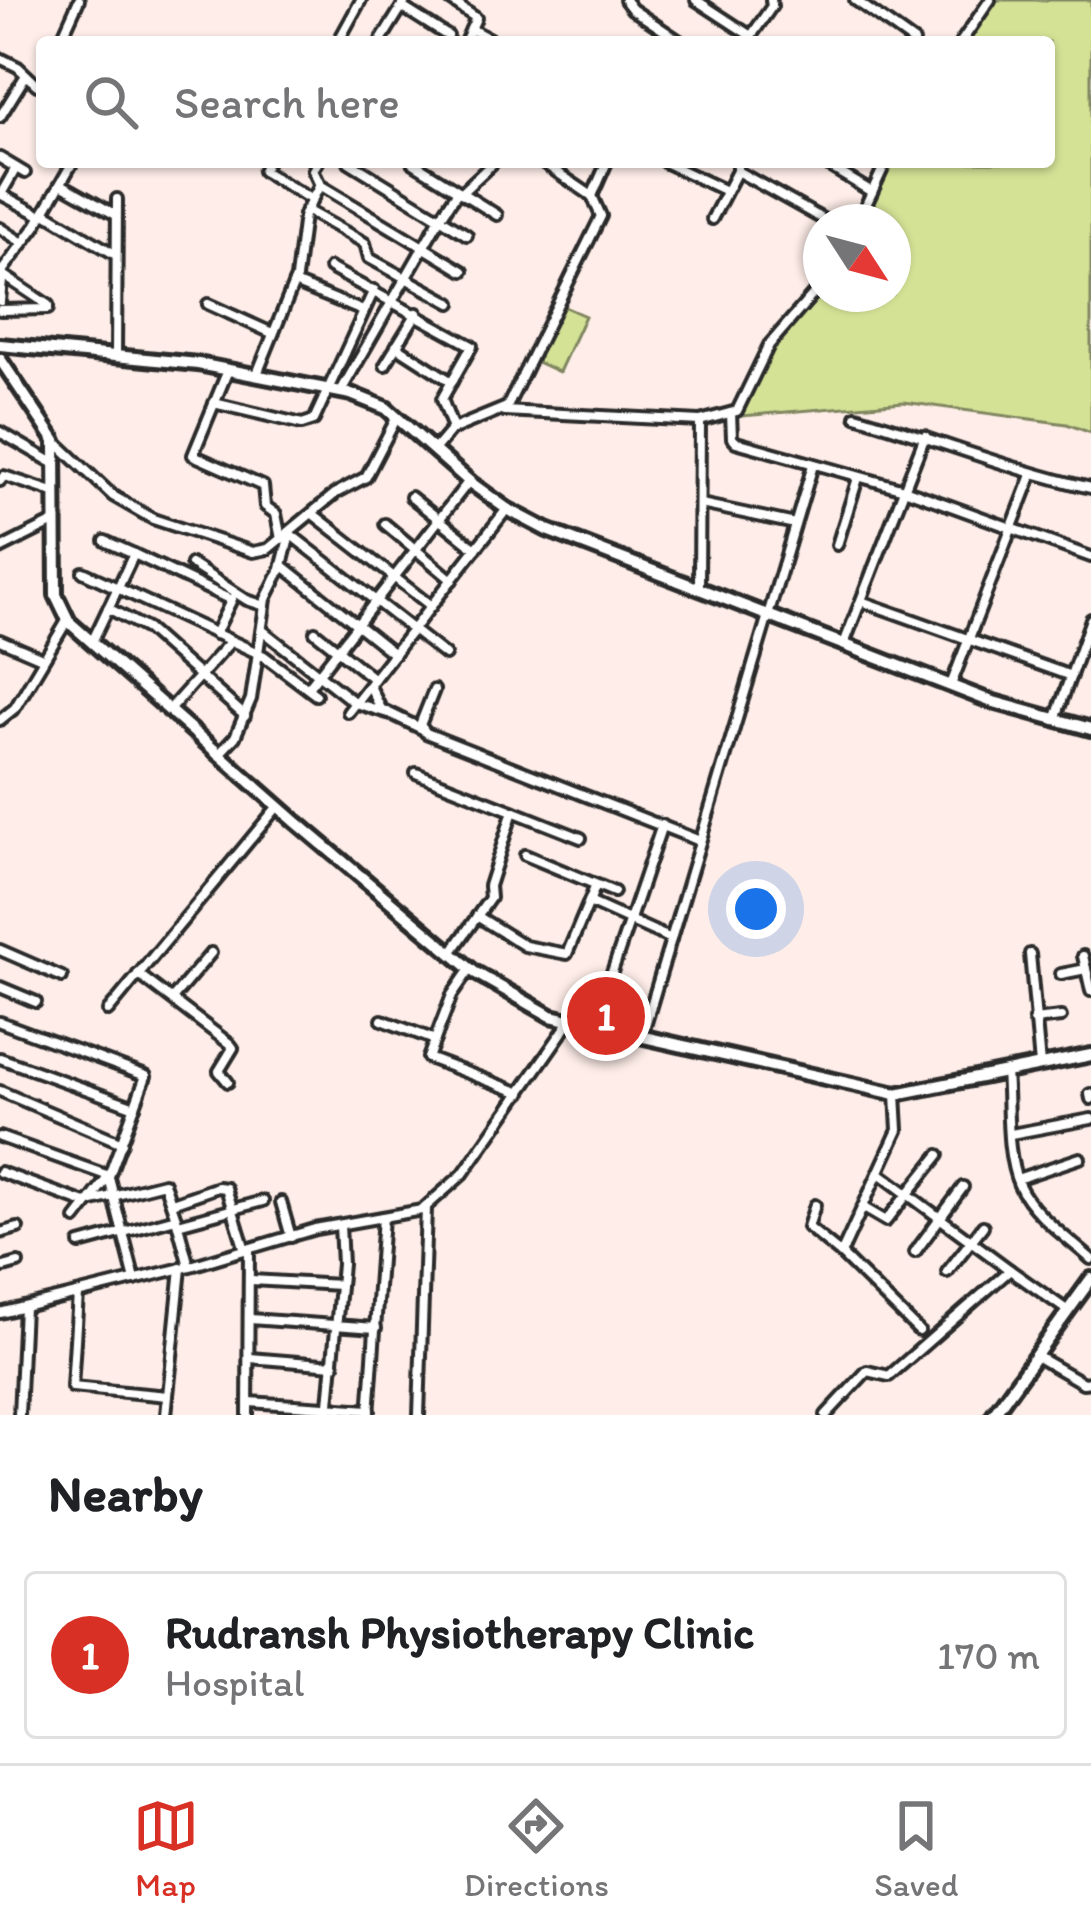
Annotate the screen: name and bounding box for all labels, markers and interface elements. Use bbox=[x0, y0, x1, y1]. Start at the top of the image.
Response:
search box bbox=[36, 36, 1055, 168]
icon: search bbox=[78, 69, 144, 135]
text: Search here bbox=[174, 75, 400, 129]
north arrow bbox=[803, 204, 911, 312]
your location bbox=[726, 879, 786, 939]
pin: 1 bbox=[567, 971, 645, 1061]
text: Nearby bbox=[48, 1463, 203, 1524]
text: Rudransh Physiotherapy Clinic bbox=[165, 1605, 754, 1659]
text: 1 bbox=[81, 1632, 99, 1679]
text: 170 m bbox=[937, 1632, 1040, 1679]
text: Hospital bbox=[165, 1659, 304, 1706]
tab: Map bbox=[133, 1793, 199, 1904]
tab: Directions bbox=[464, 1793, 609, 1904]
tab: Saved bbox=[874, 1793, 958, 1904]

